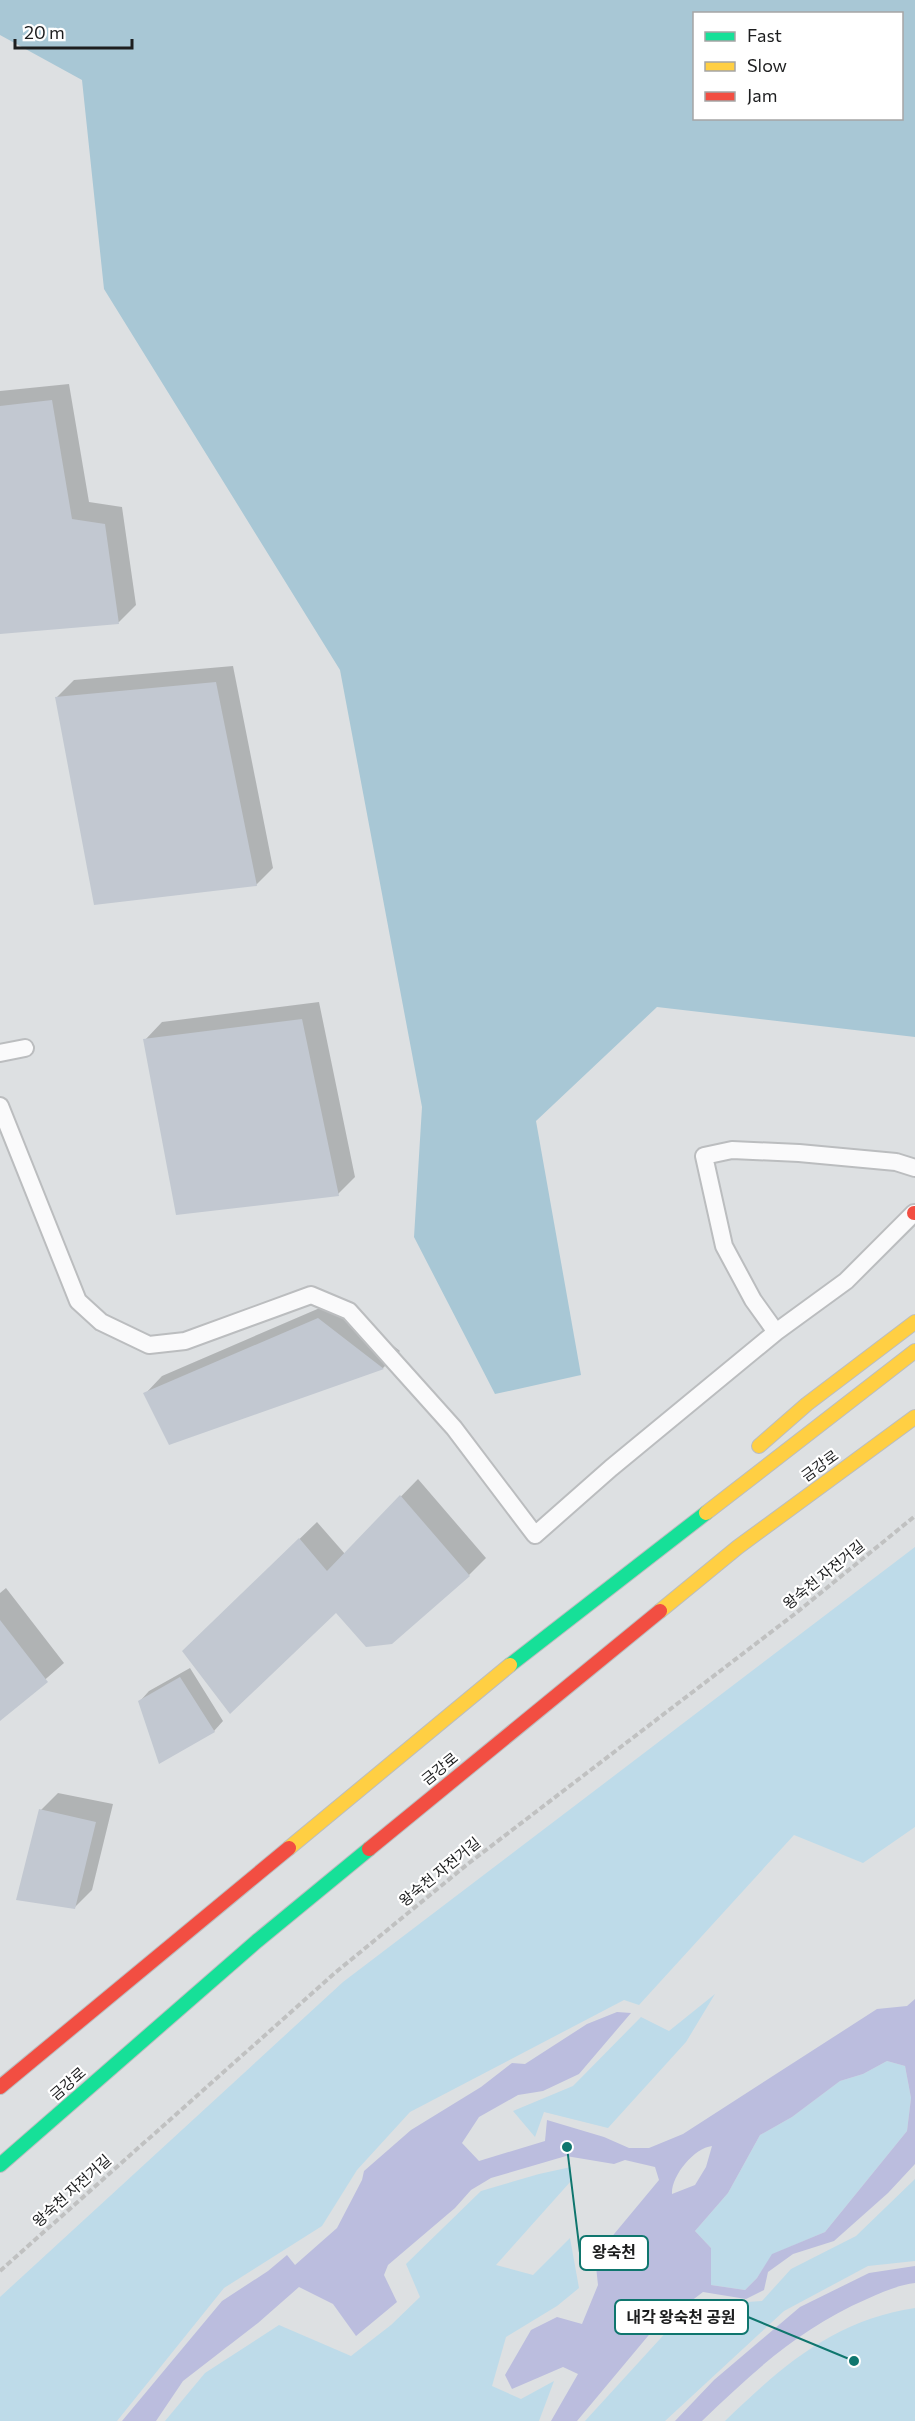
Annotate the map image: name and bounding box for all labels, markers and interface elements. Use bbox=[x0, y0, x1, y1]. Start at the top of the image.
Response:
scale bar bbox=[15, 12, 132, 50]
legend bbox=[693, 12, 903, 120]
text: 20 m bbox=[24, 21, 65, 43]
text: Fast bbox=[747, 24, 782, 46]
text: Slow bbox=[747, 54, 787, 76]
text: Jam bbox=[747, 84, 777, 106]
street label: 금강로 bbox=[797, 1446, 841, 1485]
street label: 왕숙천 자전거길 bbox=[779, 1536, 868, 1613]
street label: 금강로 bbox=[418, 1748, 461, 1788]
street label: 왕숙천 자전거길 bbox=[395, 1833, 484, 1910]
street label: 금강로 bbox=[46, 2063, 89, 2104]
street label: 왕숙천 자전거길 bbox=[28, 2150, 114, 2230]
callout: 왕숙천 bbox=[580, 2236, 648, 2270]
text: 왕숙천 bbox=[592, 2242, 636, 2261]
callout: 내각 왕숙천 공원 bbox=[615, 2300, 748, 2334]
text: 내각 왕숙천 공원 bbox=[626, 2307, 736, 2326]

